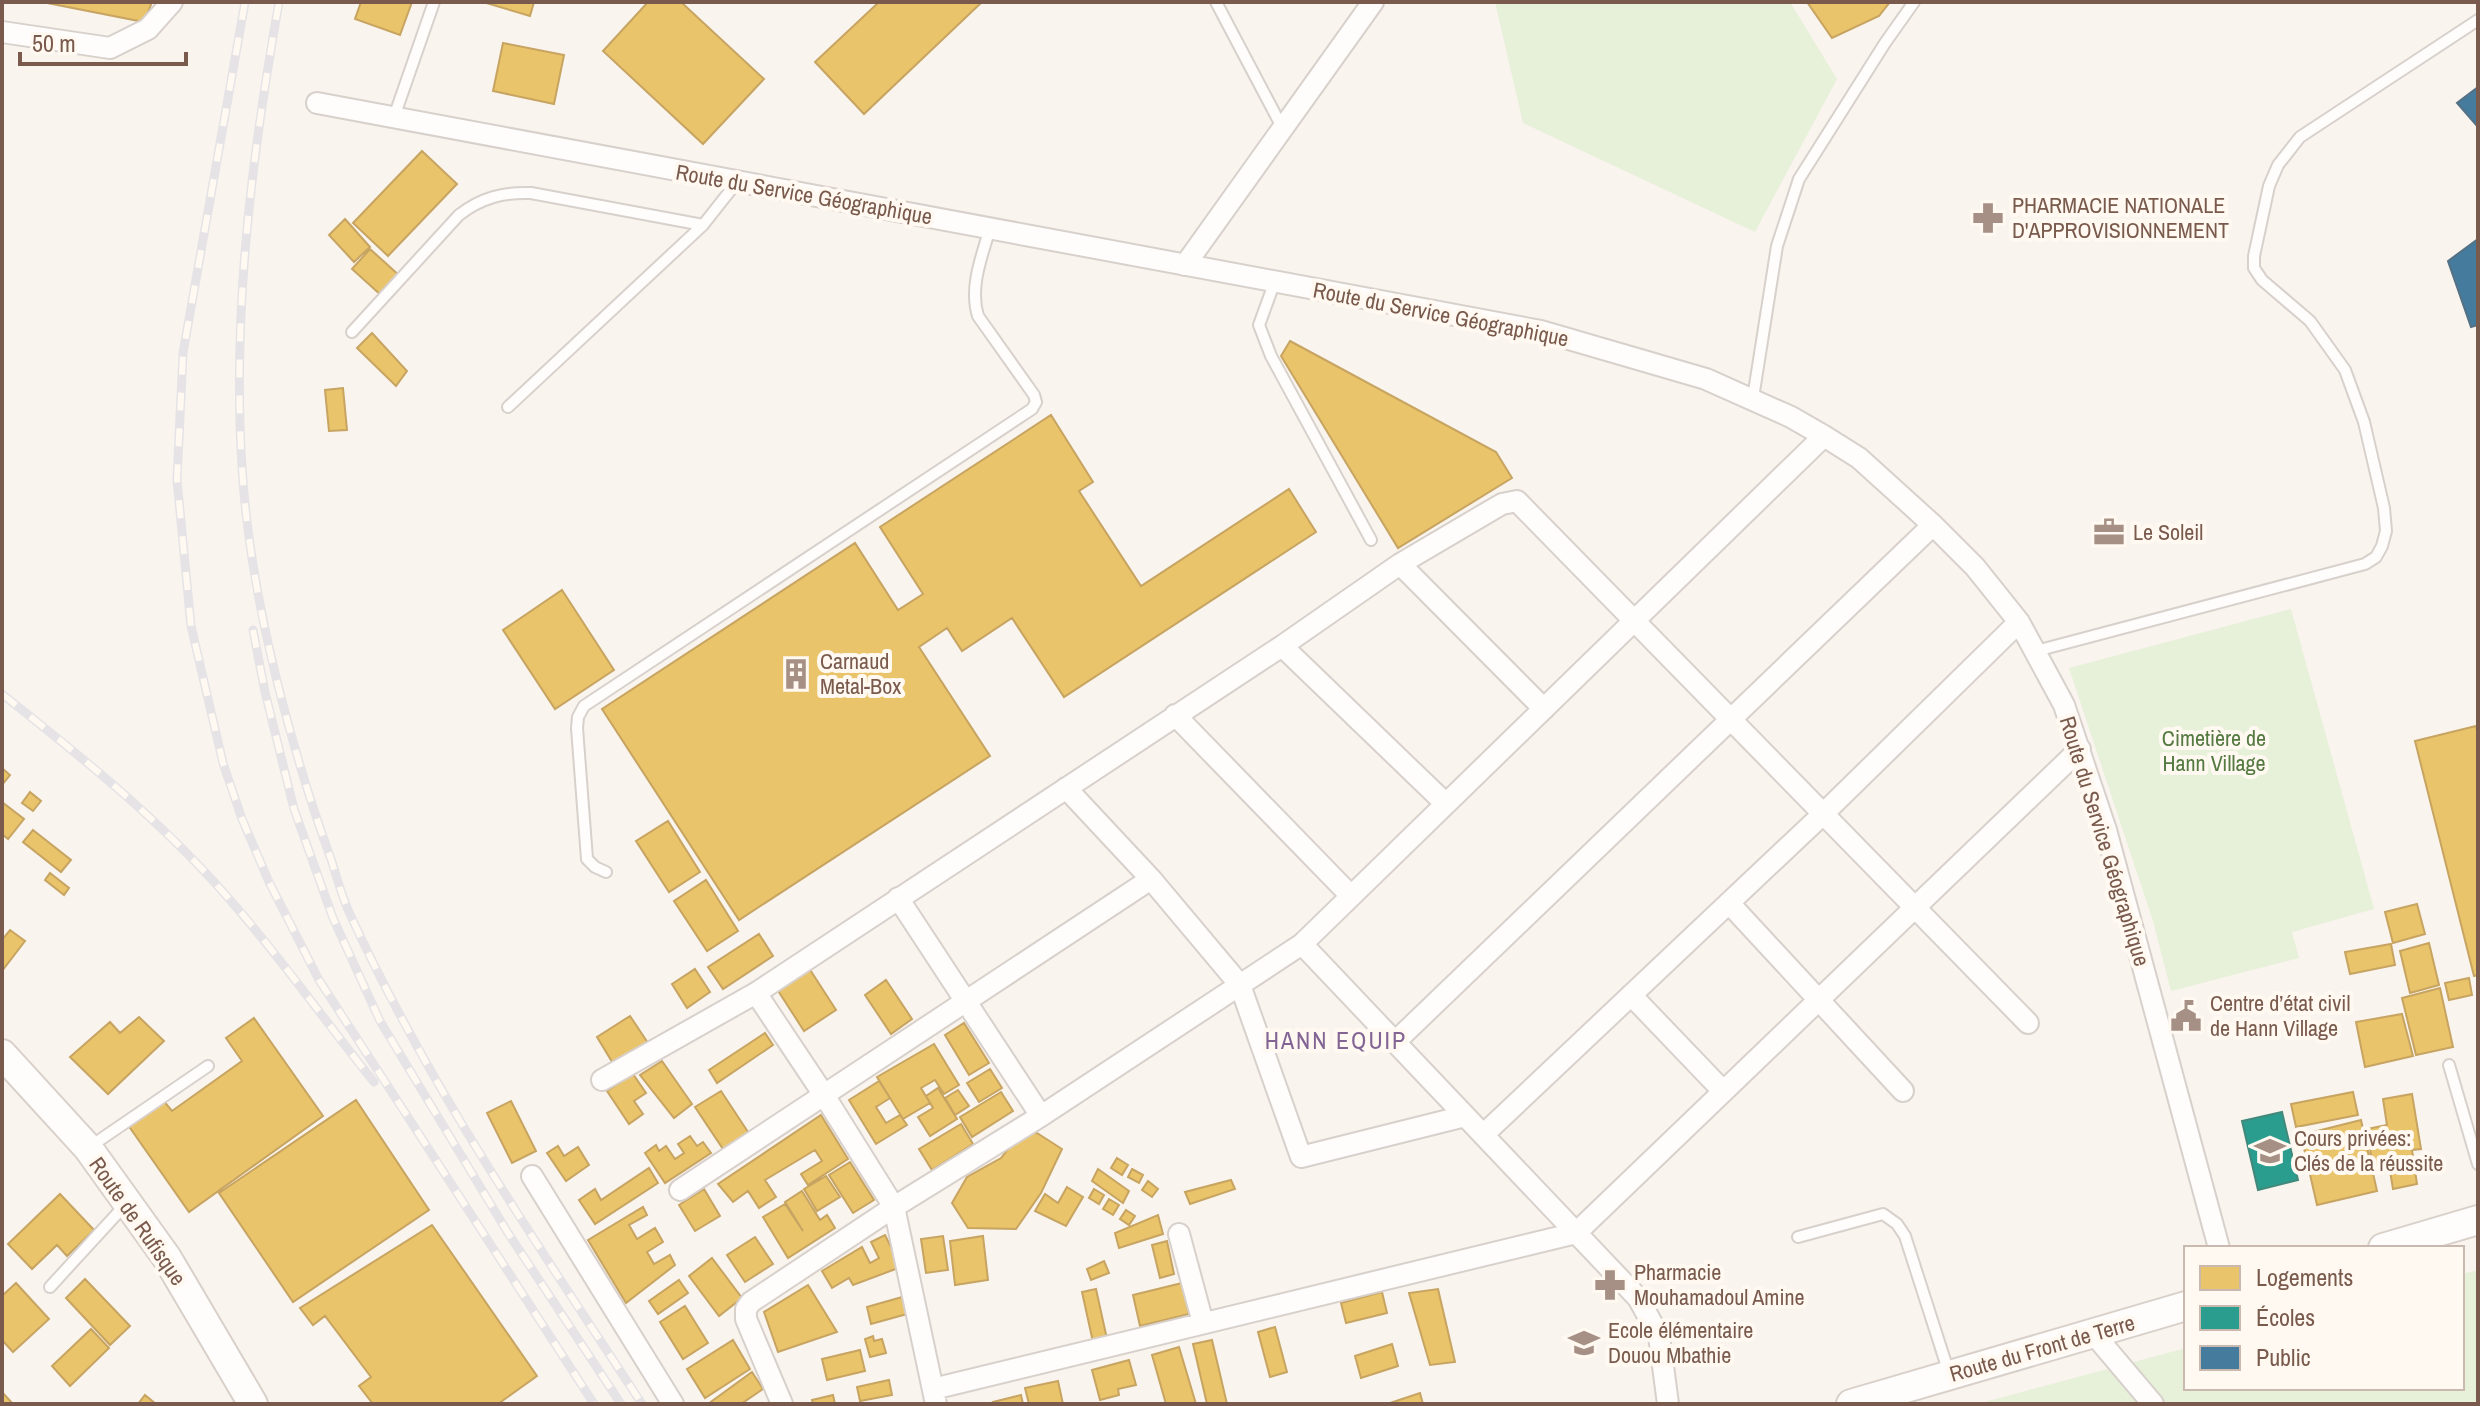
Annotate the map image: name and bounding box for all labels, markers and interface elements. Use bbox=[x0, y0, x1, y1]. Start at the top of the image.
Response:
scale bar bbox=[20, 16, 186, 66]
text: 50 m bbox=[32, 27, 76, 59]
street label: Route du Service Géographique bbox=[673, 157, 935, 231]
place label: PHARMACIE NATIONALE D'APPROVISIONNEMENT bbox=[2012, 190, 2229, 245]
pharmacy icon: PHARMACIE NATIONALE D'APPROVISIONNEMENT bbox=[1971, 201, 2005, 235]
street label: Route du Service Géographique bbox=[1311, 274, 1571, 354]
office icon: Le Soleil bbox=[2092, 515, 2126, 549]
place label: Le Soleil bbox=[2133, 517, 2203, 547]
place label: Carnaud Metal-Box bbox=[820, 646, 901, 701]
building icon: Carnaud Metal-Box bbox=[779, 657, 813, 691]
street label: Route du Service Géographique bbox=[2053, 712, 2157, 970]
park label: Cimetière de Hann Village bbox=[2162, 723, 2266, 778]
place label: Centre d’état civil de Hann Village bbox=[2210, 988, 2350, 1043]
public building icon: Centre d’état civil de Hann Village bbox=[2169, 999, 2203, 1033]
district label: HANN EQUIP bbox=[1265, 1024, 1407, 1056]
place label: Cours privées: Clés de la réussite bbox=[2294, 1123, 2443, 1178]
school or university icon: Cours privées: Clés de la réussite bbox=[2253, 1134, 2287, 1168]
street label: Route de Rufisque bbox=[83, 1151, 193, 1291]
legend bbox=[2184, 1246, 2464, 1390]
place label: Pharmacie Mouhamadoul Amine bbox=[1634, 1257, 1804, 1312]
text: Logements bbox=[2256, 1261, 2353, 1293]
pharmacy icon: Pharmacie Mouhamadoul Amine bbox=[1593, 1268, 1627, 1302]
text: Écoles bbox=[2256, 1301, 2315, 1333]
street label: Route du Front de Terre bbox=[1946, 1307, 2138, 1389]
place label: Ecole élémentaire Douou Mbathie bbox=[1608, 1315, 1753, 1370]
school or university icon: Ecole élémentaire Douou Mbathie bbox=[1567, 1326, 1601, 1360]
text: Public bbox=[2256, 1341, 2311, 1373]

